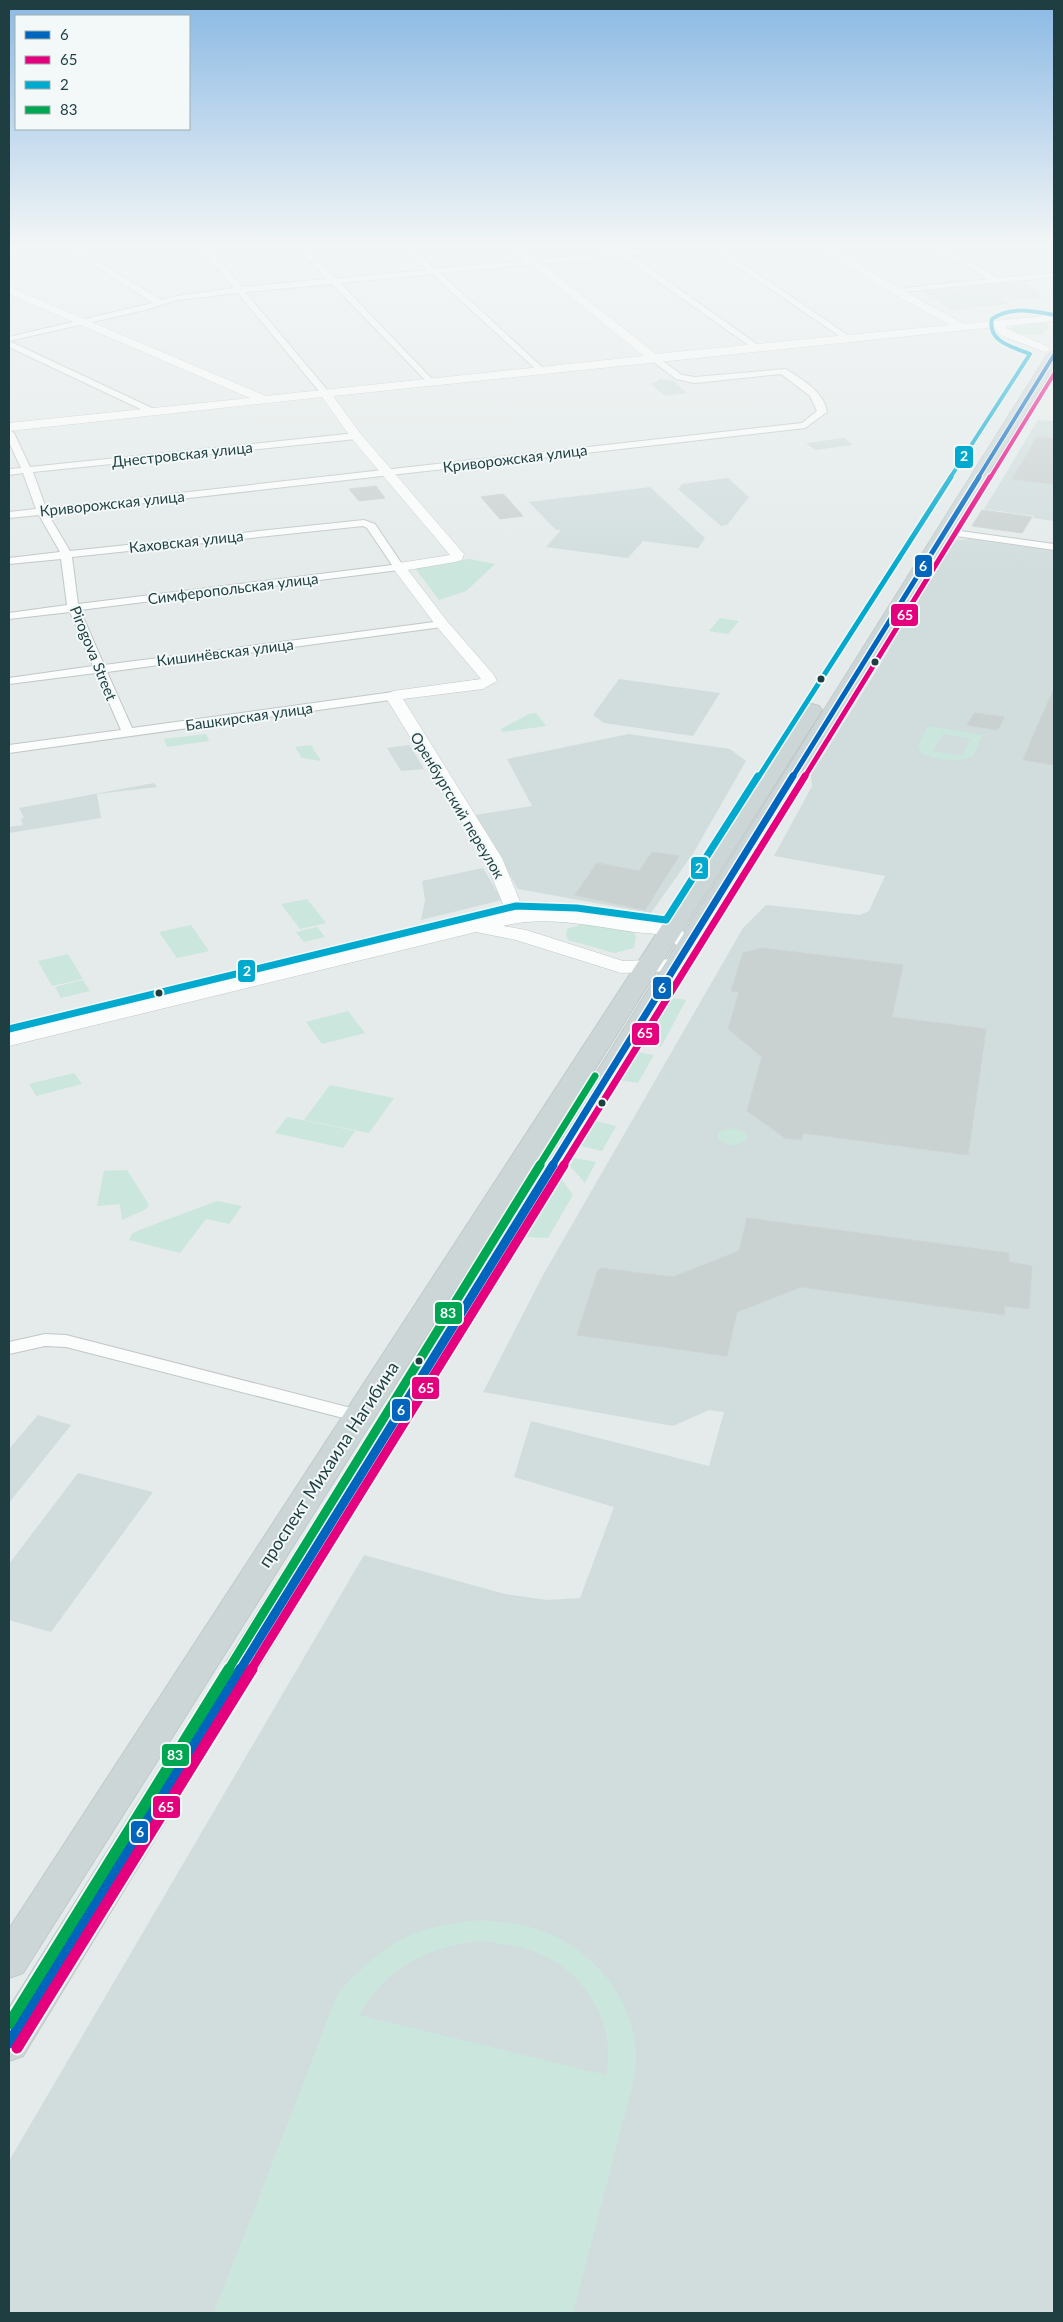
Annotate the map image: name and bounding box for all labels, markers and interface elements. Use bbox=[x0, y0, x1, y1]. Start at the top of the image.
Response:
legend bbox=[15, 15, 190, 130]
text: 6 bbox=[60, 25, 69, 43]
text: 65 bbox=[60, 50, 77, 68]
text: 2 bbox=[60, 75, 69, 93]
text: 83 bbox=[60, 100, 77, 118]
street label: Днестровская улица bbox=[111, 438, 253, 470]
street label: Криворожская улица bbox=[442, 440, 588, 476]
line badge: 2 bbox=[954, 445, 974, 469]
text: 2 bbox=[960, 447, 968, 464]
street label: Криворожская улица bbox=[39, 486, 185, 520]
street label: Каховская улица bbox=[128, 526, 244, 556]
line badge: 6 bbox=[914, 554, 933, 578]
text: 6 bbox=[919, 557, 927, 574]
street label: Симферопольская улица bbox=[147, 569, 319, 607]
street label: Pirogova Street bbox=[67, 603, 121, 704]
line badge: 65 bbox=[890, 603, 919, 627]
text: 65 bbox=[897, 606, 913, 623]
street label: Кишинёвская улица bbox=[155, 635, 295, 669]
unlabelled marker bbox=[870, 657, 880, 667]
unlabelled marker bbox=[816, 674, 826, 684]
street label: Башкирская улица bbox=[184, 698, 314, 734]
street label: Оренбургский переулок bbox=[407, 728, 509, 882]
line badge: 2 bbox=[690, 856, 709, 880]
text: 2 bbox=[695, 859, 703, 876]
line badge: 2 bbox=[237, 959, 256, 983]
text: 2 bbox=[243, 962, 251, 979]
line badge: 6 bbox=[652, 976, 672, 1000]
text: 6 bbox=[658, 979, 666, 996]
unlabelled marker bbox=[154, 988, 164, 998]
line badge: 65 bbox=[631, 1022, 660, 1046]
text: 65 bbox=[637, 1024, 653, 1041]
unlabelled marker bbox=[597, 1098, 607, 1108]
line badge: 83 bbox=[434, 1301, 463, 1325]
text: 83 bbox=[440, 1304, 456, 1321]
unlabelled marker bbox=[414, 1356, 424, 1366]
street label: проспект Михаила Нагибина bbox=[253, 1357, 403, 1571]
line badge: 65 bbox=[411, 1376, 440, 1400]
text: 65 bbox=[418, 1379, 434, 1396]
line badge: 6 bbox=[391, 1398, 411, 1422]
text: 6 bbox=[397, 1401, 405, 1418]
line badge: 83 bbox=[161, 1743, 190, 1767]
text: 83 bbox=[167, 1746, 183, 1763]
line badge: 65 bbox=[152, 1795, 181, 1819]
text: 65 bbox=[158, 1798, 174, 1815]
line badge: 6 bbox=[130, 1820, 149, 1844]
text: 6 bbox=[136, 1823, 144, 1840]

